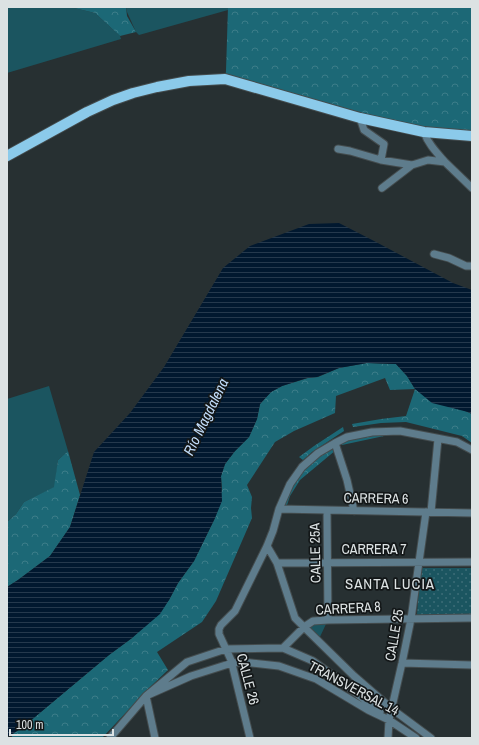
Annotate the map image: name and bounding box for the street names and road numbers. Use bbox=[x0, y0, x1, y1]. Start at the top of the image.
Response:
street label: CARRERA 6 bbox=[343, 488, 409, 508]
street label: CALLE 25A bbox=[305, 523, 325, 583]
street label: CARRERA 7 bbox=[341, 540, 407, 558]
street label: CARRERA 8 bbox=[315, 597, 381, 619]
street label: CALLE 25 bbox=[381, 608, 407, 662]
street label: CALLE 26 bbox=[233, 651, 263, 707]
street label: TRANSVERSAL 14 bbox=[306, 657, 403, 720]

